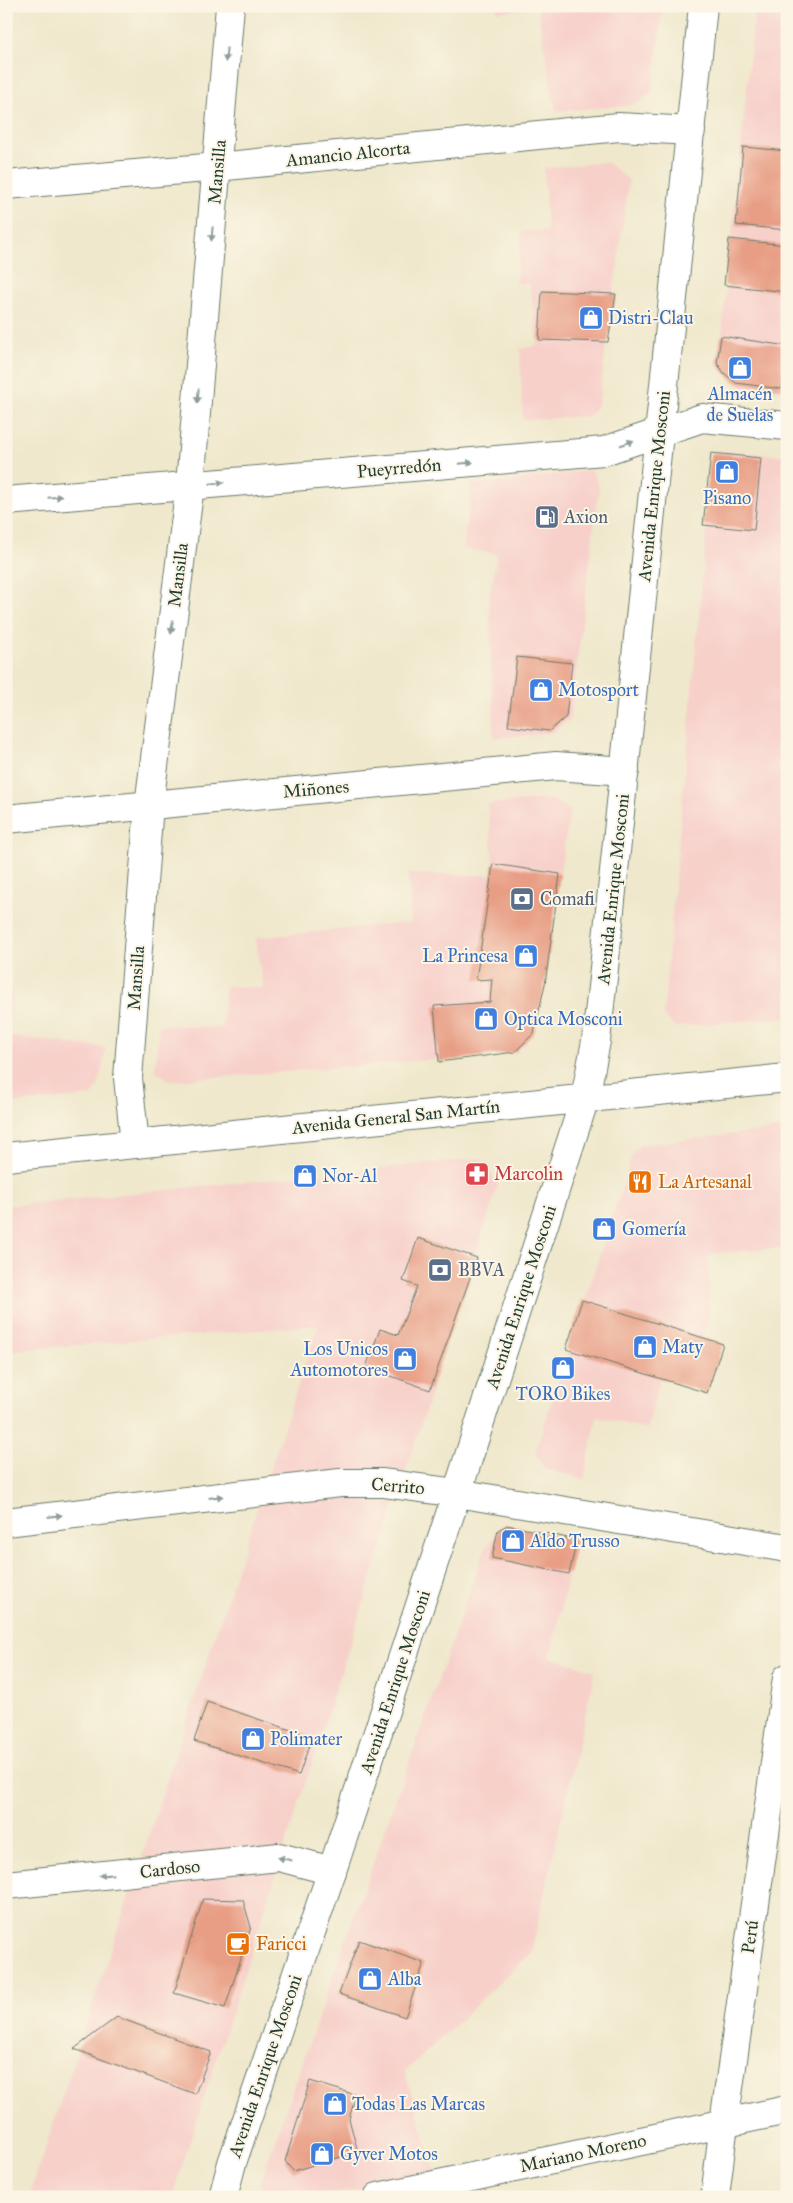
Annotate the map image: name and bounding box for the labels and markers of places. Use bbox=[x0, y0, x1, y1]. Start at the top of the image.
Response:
shop icon: Distri-Clau bbox=[578, 305, 604, 331]
place label: Distri-Clau bbox=[608, 307, 694, 329]
shop icon: Almacén de Suelas bbox=[727, 355, 753, 381]
place label: Almacén de Suelas bbox=[707, 383, 773, 426]
shop icon: Pisano bbox=[714, 459, 740, 485]
place label: Pisano bbox=[703, 487, 751, 509]
fuel station icon: Axion bbox=[534, 504, 560, 530]
place label: Axion bbox=[563, 506, 608, 528]
shop icon: Motosport bbox=[528, 677, 554, 703]
place label: Motosport bbox=[558, 679, 640, 701]
bank icon: Comafi bbox=[509, 886, 535, 912]
place label: Comafi bbox=[540, 888, 595, 910]
shop icon: La Princesa bbox=[513, 943, 539, 969]
place label: La Princesa bbox=[422, 945, 508, 967]
shop icon: Optica Mosconi bbox=[473, 1006, 499, 1032]
place label: Optica Mosconi bbox=[504, 1008, 623, 1030]
pharmacy icon: Marcolin bbox=[464, 1161, 490, 1187]
shop icon: Nor-Al bbox=[292, 1163, 318, 1189]
place label: Marcolin bbox=[494, 1163, 563, 1185]
place label: Nor-Al bbox=[322, 1165, 377, 1187]
restaurant icon: La Artesanal bbox=[627, 1169, 653, 1195]
place label: La Artesanal bbox=[658, 1171, 752, 1193]
shop icon: Gomería bbox=[591, 1216, 617, 1242]
place label: Gomería bbox=[622, 1218, 687, 1240]
bank icon: BBVA bbox=[427, 1257, 453, 1283]
place label: BBVA bbox=[458, 1259, 505, 1281]
shop icon: Maty bbox=[632, 1334, 658, 1360]
place label: Maty bbox=[662, 1336, 704, 1358]
place label: Los Unicos Automotores bbox=[289, 1338, 388, 1381]
shop icon: Los Unicos Automotores bbox=[392, 1346, 418, 1372]
shop icon: TORO Bikes bbox=[550, 1355, 576, 1381]
place label: TORO Bikes bbox=[516, 1383, 610, 1405]
shop icon: Aldo Trusso bbox=[500, 1528, 526, 1554]
place label: Aldo Trusso bbox=[529, 1530, 620, 1552]
shop icon: Polimater bbox=[240, 1726, 266, 1752]
place label: Polimater bbox=[270, 1728, 342, 1750]
cafe icon: Faricci bbox=[225, 1931, 251, 1957]
place label: Faricci bbox=[256, 1933, 307, 1955]
shop icon: Alba bbox=[357, 1966, 383, 1992]
place label: Alba bbox=[387, 1968, 422, 1990]
shop icon: Todas Las Marcas bbox=[322, 2091, 348, 2117]
place label: Todas Las Marcas bbox=[352, 2093, 485, 2115]
shop icon: Gyver Motos bbox=[309, 2141, 335, 2167]
place label: Gyver Motos bbox=[340, 2143, 438, 2165]

